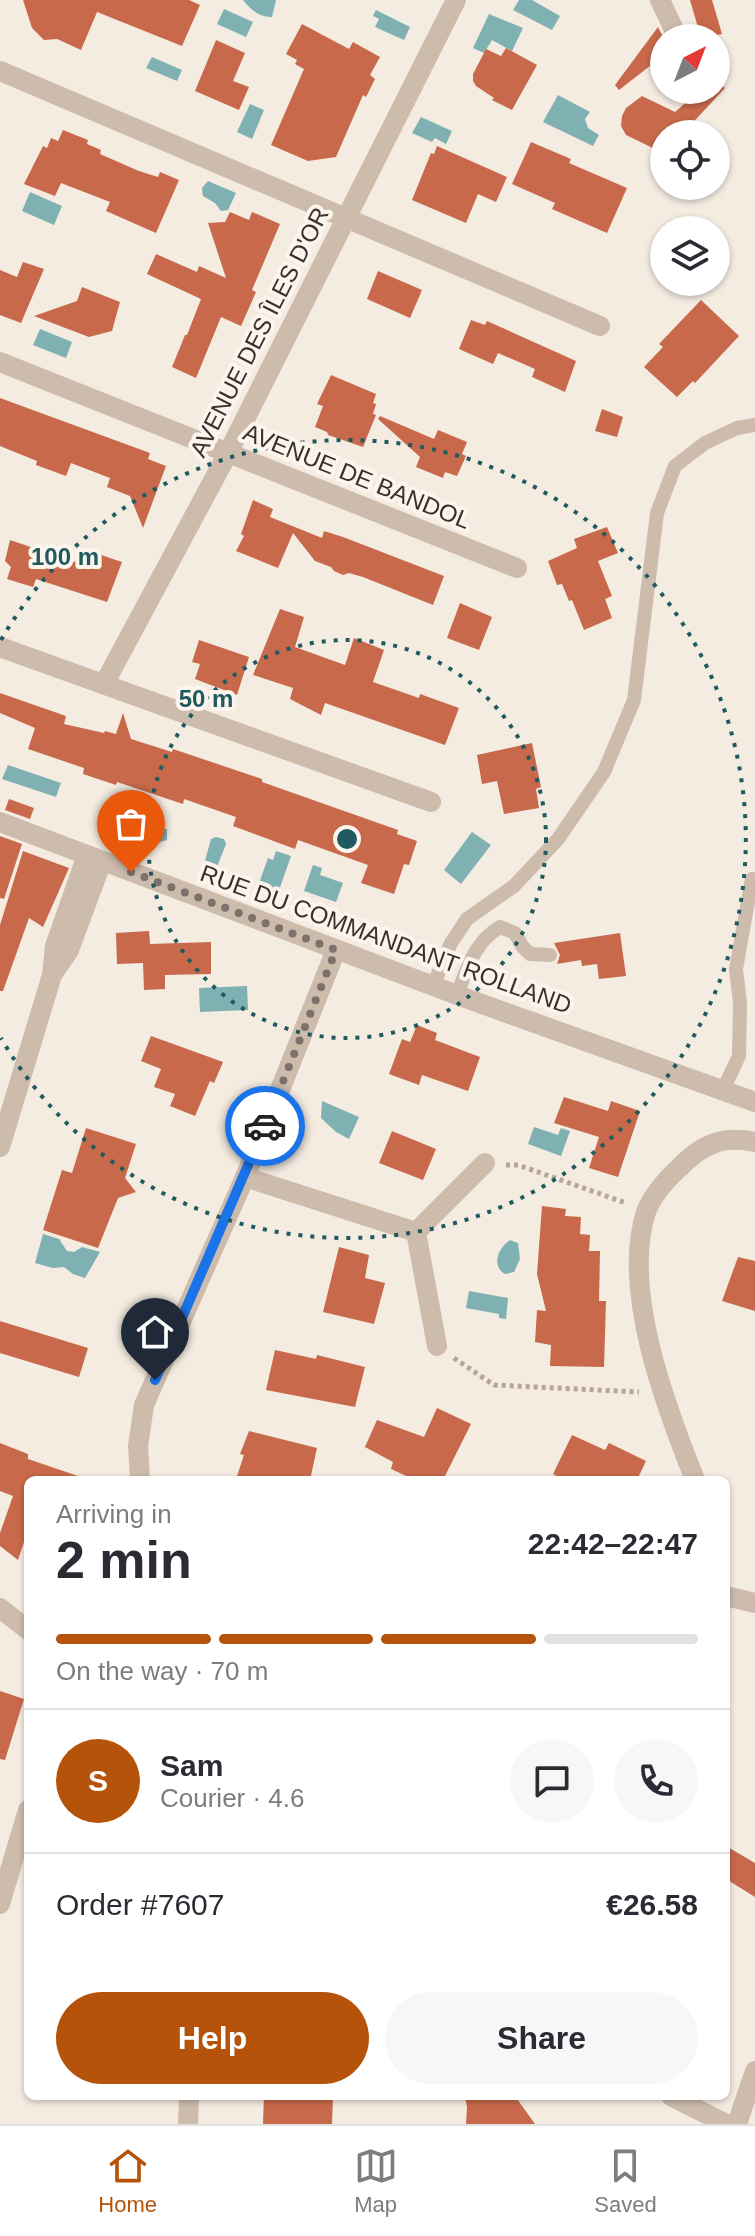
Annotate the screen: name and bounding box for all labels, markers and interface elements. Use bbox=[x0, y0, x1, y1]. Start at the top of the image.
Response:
north arrow bbox=[650, 24, 730, 104]
map controls bbox=[650, 24, 730, 296]
button: locate bbox=[650, 120, 730, 200]
street label: AVENUE DES ÎLES D'OR bbox=[184, 203, 334, 461]
button: layers bbox=[650, 216, 730, 296]
street label: AVENUE DE BANDOL bbox=[240, 418, 474, 534]
text: 100 m bbox=[31, 543, 99, 570]
text: 50 m bbox=[179, 685, 233, 712]
pin bbox=[97, 790, 165, 872]
icon: bag bbox=[109, 802, 153, 846]
centre of rings bbox=[333, 825, 361, 853]
street label: RUE DU COMMANDANT ROLLAND bbox=[197, 859, 575, 1019]
courier bbox=[225, 1086, 305, 1166]
icon: car bbox=[243, 1104, 287, 1148]
pin bbox=[121, 1298, 189, 1380]
icon: home bbox=[133, 1310, 177, 1354]
text: Arriving in bbox=[56, 1499, 172, 1529]
text: 22:42–22:47 bbox=[528, 1527, 698, 1560]
text: 2 min bbox=[56, 1531, 192, 1589]
text: On the way · 70 m bbox=[56, 1656, 268, 1686]
button: chat bbox=[510, 1739, 594, 1823]
button: phone bbox=[614, 1739, 698, 1823]
text: Sam bbox=[160, 1749, 223, 1782]
text: S bbox=[88, 1764, 108, 1797]
text: Courier · 4.6 bbox=[160, 1783, 305, 1813]
text: Order #7607 bbox=[56, 1888, 224, 1921]
text: €26.58 bbox=[606, 1888, 698, 1921]
button: Help bbox=[56, 1992, 369, 2084]
button: Share bbox=[385, 1992, 698, 2084]
tab: Home bbox=[98, 2144, 157, 2218]
tab: Map bbox=[354, 2144, 398, 2218]
tab: Saved bbox=[594, 2144, 657, 2218]

